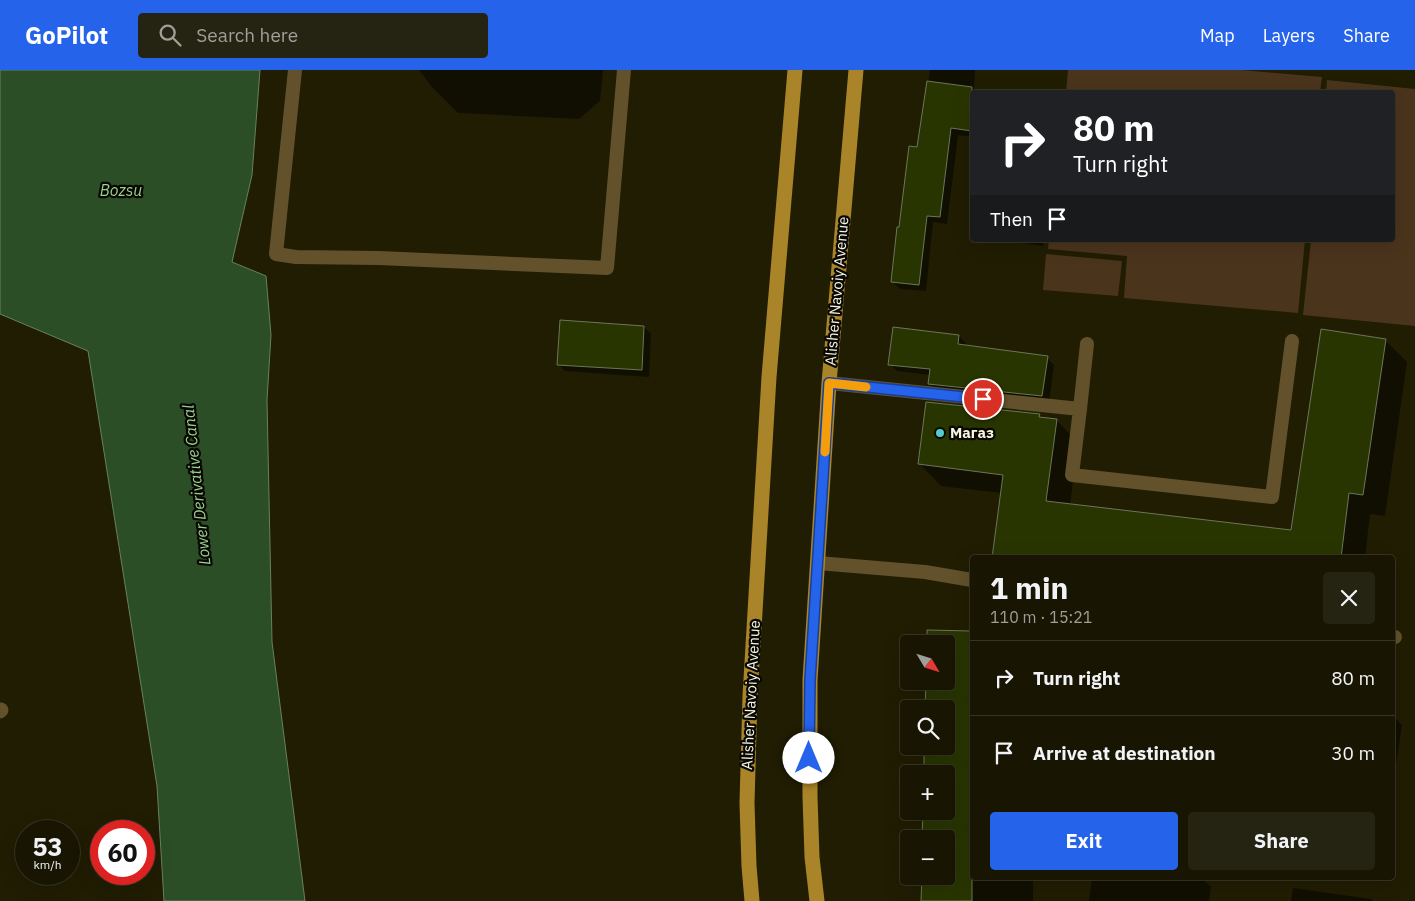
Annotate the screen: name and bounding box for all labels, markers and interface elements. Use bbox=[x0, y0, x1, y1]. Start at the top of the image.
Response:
search box bbox=[138, 13, 488, 58]
text: GoPilot bbox=[25, 19, 108, 51]
icon: search bbox=[156, 21, 184, 49]
text: Search here bbox=[196, 23, 298, 47]
text: Map bbox=[1200, 24, 1235, 47]
text: Layers bbox=[1263, 24, 1315, 47]
text: Share bbox=[1343, 24, 1390, 47]
text: 80 m bbox=[1073, 105, 1155, 151]
icon: right bbox=[990, 110, 1055, 175]
text: Turn right bbox=[1073, 149, 1168, 178]
water label: Bozsu bbox=[100, 180, 142, 200]
icon: arrive bbox=[1043, 205, 1071, 233]
text: Then bbox=[990, 207, 1033, 231]
street label: Alisher Navoiy Avenue bbox=[821, 216, 852, 366]
pin bbox=[962, 378, 1004, 420]
icon: arrive bbox=[969, 385, 997, 413]
water label: Lower Derivative Canal bbox=[178, 403, 214, 566]
place label: Магаз bbox=[950, 423, 994, 442]
marker: Магаз bbox=[934, 427, 946, 439]
text: 1 min bbox=[990, 568, 1068, 607]
button: close bbox=[1323, 572, 1375, 624]
text: 110 m · 15:21 bbox=[990, 607, 1092, 627]
street label: Alisher Navoiy Avenue bbox=[737, 620, 764, 770]
north arrow bbox=[900, 635, 955, 690]
map controls bbox=[900, 635, 955, 885]
icon: right bbox=[990, 664, 1018, 692]
text: Turn right bbox=[1033, 666, 1120, 690]
text: 80 m bbox=[1331, 666, 1375, 690]
button: search bbox=[900, 700, 955, 755]
position arrow bbox=[782, 731, 834, 783]
icon: arrive bbox=[990, 739, 1018, 767]
text: Arrive at destination bbox=[1033, 741, 1216, 765]
text: 30 m bbox=[1331, 741, 1375, 765]
button: + bbox=[900, 765, 955, 820]
button: Exit bbox=[990, 812, 1178, 870]
button: Share bbox=[1188, 812, 1375, 870]
speed limit sign: 60 bbox=[90, 820, 155, 885]
text: 53 bbox=[32, 830, 63, 863]
button: − bbox=[900, 830, 955, 885]
text: km/h bbox=[33, 857, 62, 872]

